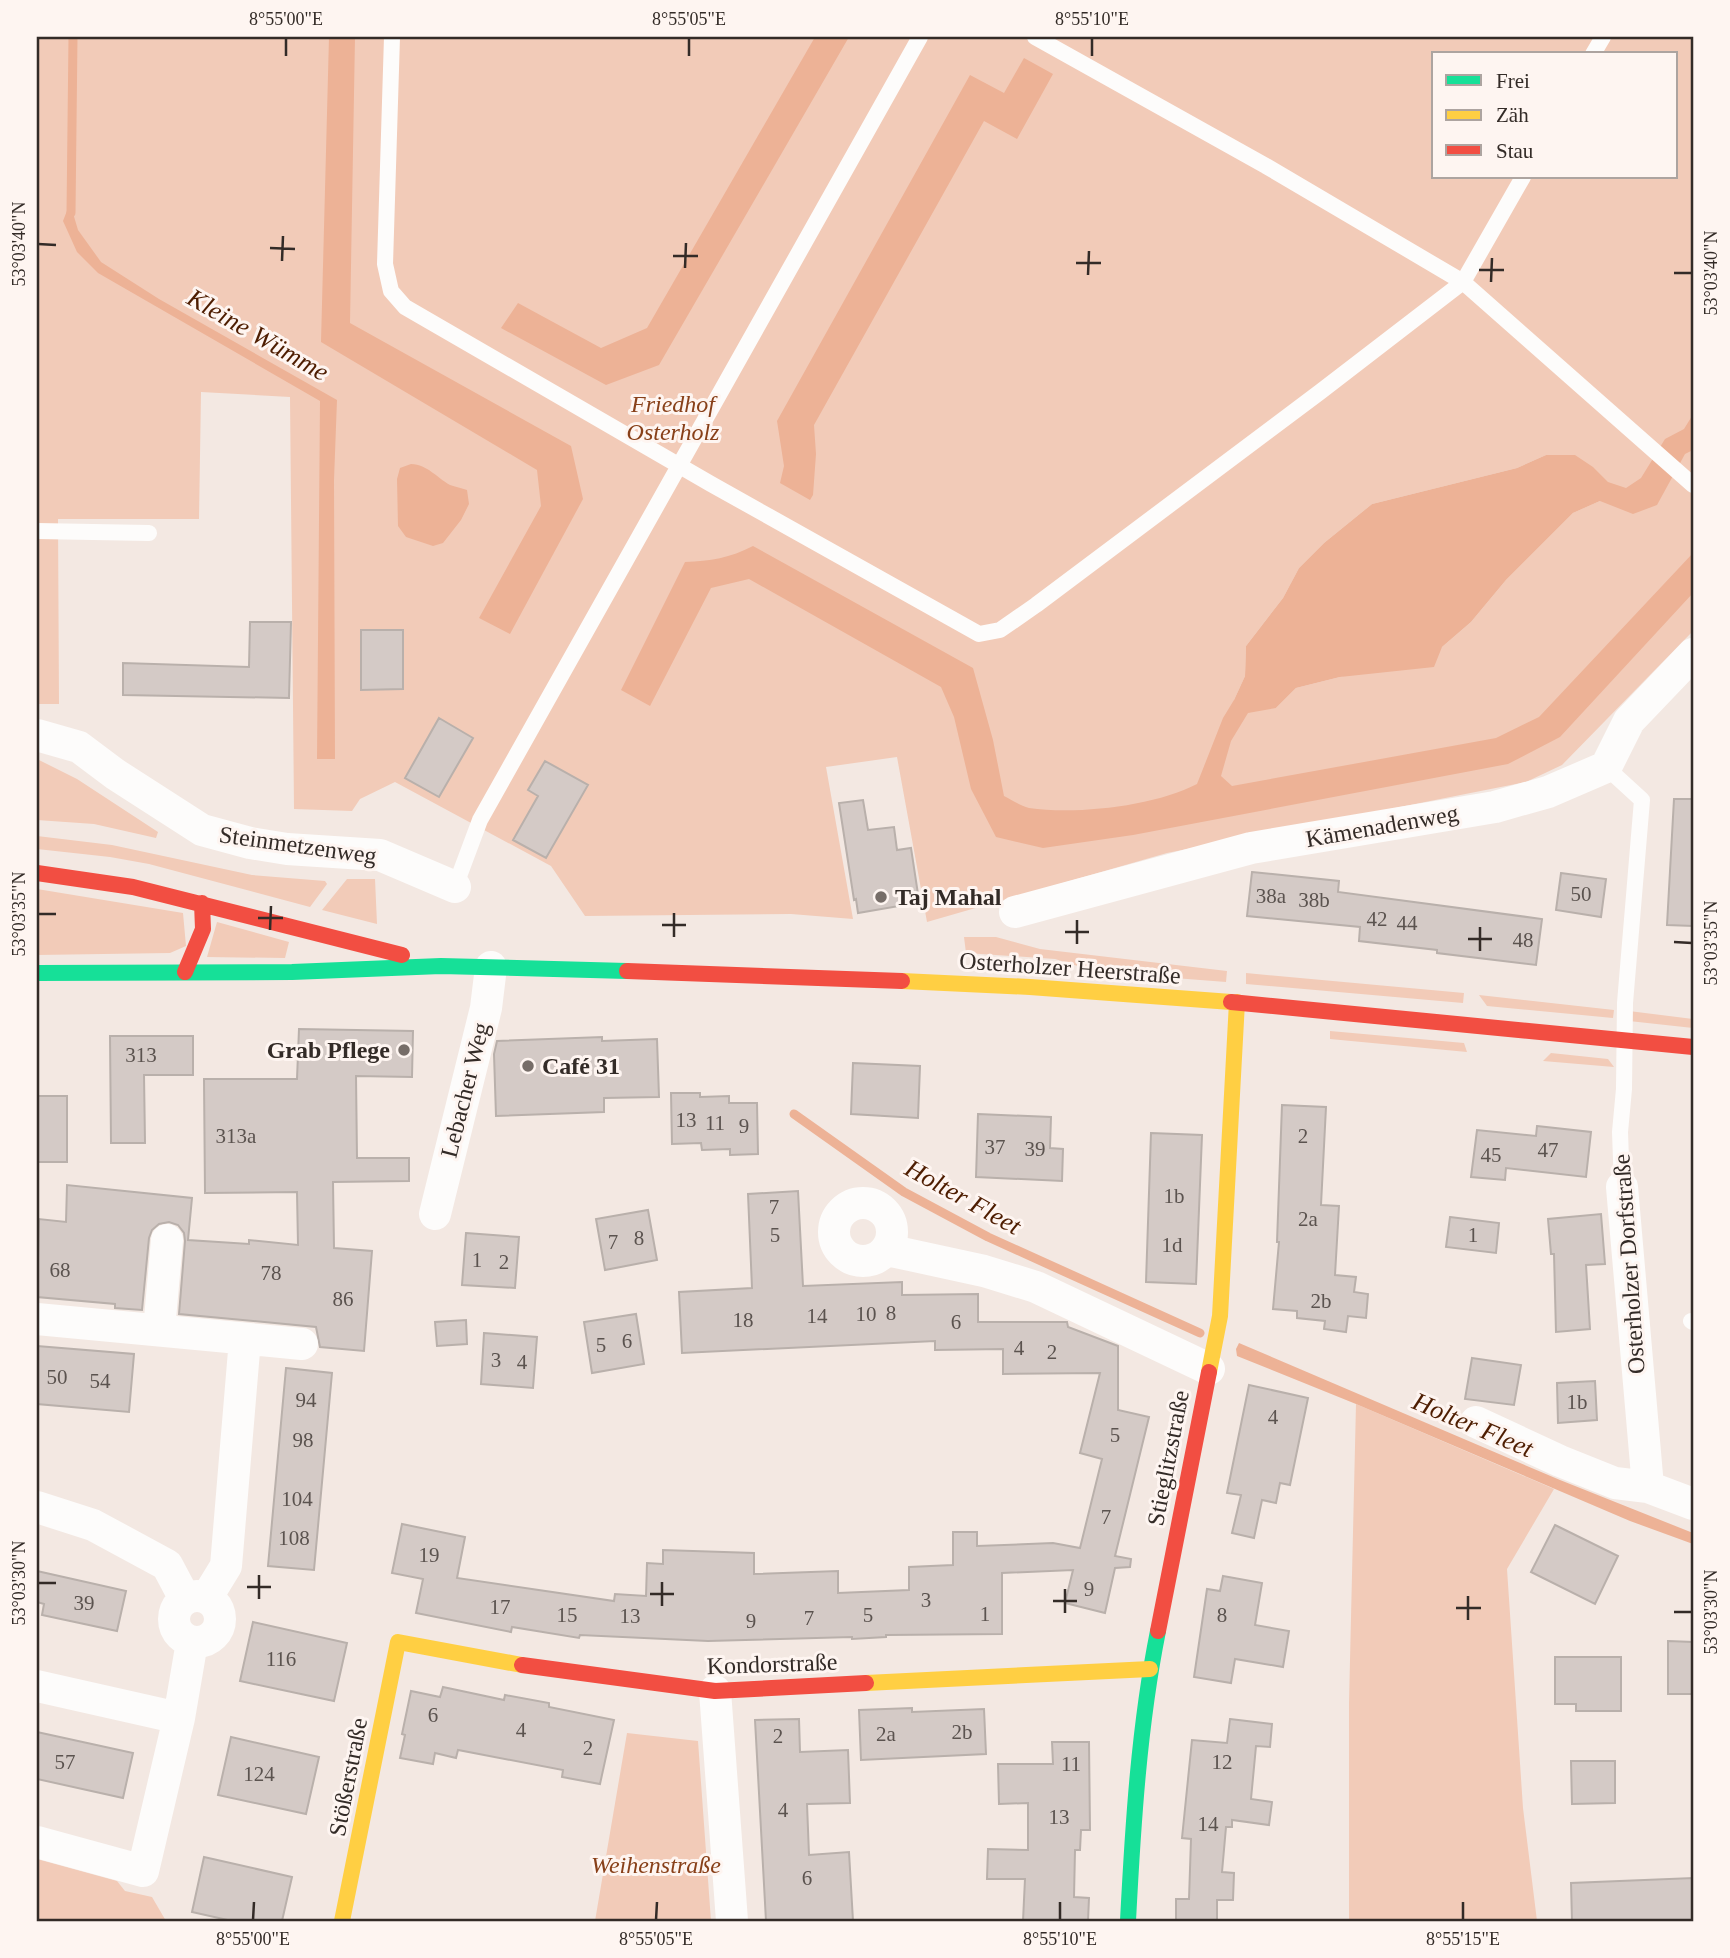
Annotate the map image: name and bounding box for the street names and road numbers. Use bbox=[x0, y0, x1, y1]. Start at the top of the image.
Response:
street label: Kämenadenweg bbox=[1304, 800, 1460, 852]
street label: Steinmetzenweg bbox=[218, 821, 378, 869]
street label: Osterholzer Heerstraße bbox=[958, 947, 1182, 989]
street label: Lebacher Weg bbox=[436, 1020, 494, 1160]
street label: Osterholzer Dorfstraße bbox=[1608, 1153, 1650, 1375]
street label: Stieglitzstraße bbox=[1142, 1388, 1194, 1528]
street label: Kondorstraße bbox=[706, 1649, 838, 1679]
street label: Stößerstraße bbox=[324, 1716, 372, 1838]

